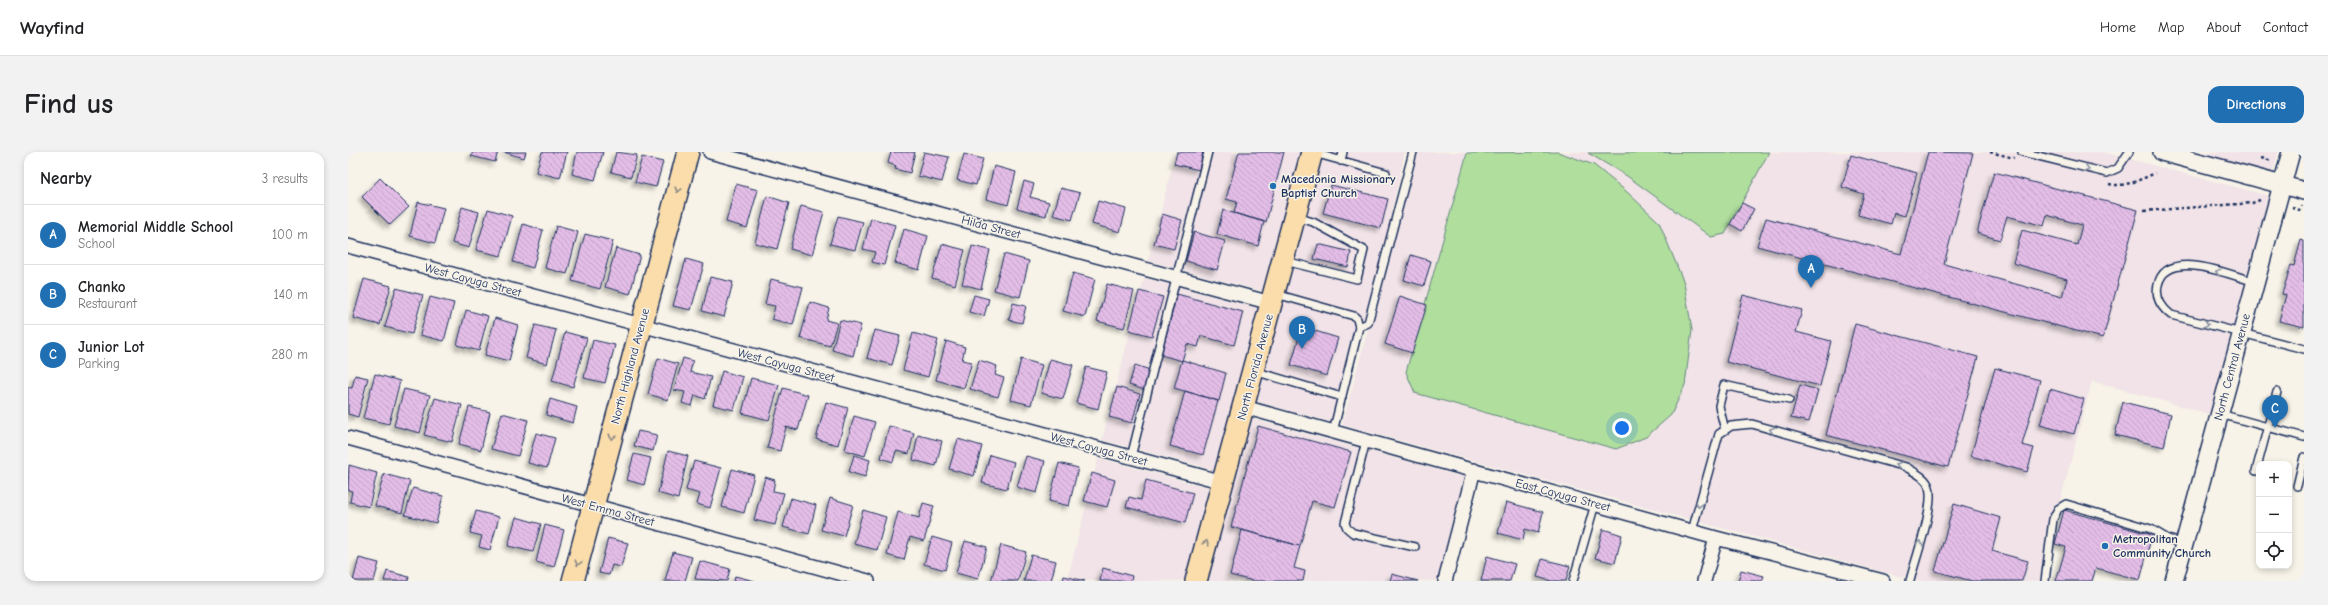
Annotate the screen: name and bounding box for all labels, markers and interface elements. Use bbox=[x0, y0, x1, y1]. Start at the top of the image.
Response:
text: Wayfind bbox=[20, 17, 84, 39]
text: Home bbox=[2100, 19, 2136, 36]
text: Map bbox=[2158, 19, 2184, 36]
text: About bbox=[2206, 19, 2241, 36]
text: Contact bbox=[2263, 19, 2308, 36]
button: Directions bbox=[2208, 86, 2304, 123]
text: Find us bbox=[24, 88, 113, 120]
one-way arrow bbox=[2083, 164, 2090, 173]
text: Nearby bbox=[40, 169, 91, 188]
text: 3 results bbox=[262, 171, 308, 186]
place label: Macedonia Missionary Baptist Church bbox=[1281, 172, 1396, 200]
marker: Macedonia Missionary Baptist Church bbox=[1268, 181, 1278, 191]
one-way arrow bbox=[674, 186, 683, 193]
street label: Hilda Street bbox=[960, 212, 1023, 242]
text: Memorial Middle School bbox=[78, 218, 233, 236]
text: A bbox=[49, 227, 57, 242]
text: 100 m bbox=[272, 227, 308, 242]
text: School bbox=[78, 236, 115, 251]
pin: A bbox=[1798, 255, 1824, 288]
street label: West Cayuga Street bbox=[423, 260, 524, 300]
one-way arrow bbox=[2214, 268, 2221, 277]
text: Chanko bbox=[78, 278, 126, 296]
text: B bbox=[49, 287, 57, 302]
text: 140 m bbox=[274, 287, 308, 302]
text: Restaurant bbox=[78, 296, 137, 311]
street label: North Highland Avenue bbox=[608, 307, 652, 425]
street label: North Florida Avenue bbox=[1234, 312, 1276, 422]
street label: North Central Avenue bbox=[2211, 312, 2253, 422]
pin: B bbox=[1289, 316, 1315, 349]
one-way arrow bbox=[2203, 320, 2209, 328]
text: Junior Lot bbox=[78, 338, 144, 356]
street label: West Cayuga Street bbox=[736, 345, 837, 385]
text: C bbox=[49, 347, 57, 362]
text: 280 m bbox=[271, 347, 308, 362]
text: Parking bbox=[78, 356, 120, 371]
pin: C bbox=[2262, 395, 2288, 428]
your location bbox=[1612, 418, 1632, 438]
one-way arrow bbox=[1769, 426, 1776, 435]
street label: West Cayuga Street bbox=[1049, 429, 1150, 469]
one-way arrow bbox=[608, 434, 616, 440]
one-way arrow bbox=[1894, 461, 1901, 470]
map controls bbox=[2256, 461, 2292, 569]
button: + bbox=[2256, 461, 2292, 497]
street label: East Cayuga Street bbox=[1514, 476, 1612, 515]
street label: West Emma Street bbox=[560, 491, 656, 529]
button: − bbox=[2256, 497, 2292, 533]
one-way arrow bbox=[1696, 501, 1704, 508]
place label: Metropolitan Community Church bbox=[2113, 532, 2211, 560]
button: locate bbox=[2256, 533, 2292, 569]
one-way arrow bbox=[1201, 540, 1210, 547]
one-way arrow bbox=[1915, 540, 1924, 547]
marker: Metropolitan Community Church bbox=[2100, 541, 2110, 551]
one-way arrow bbox=[574, 559, 583, 566]

